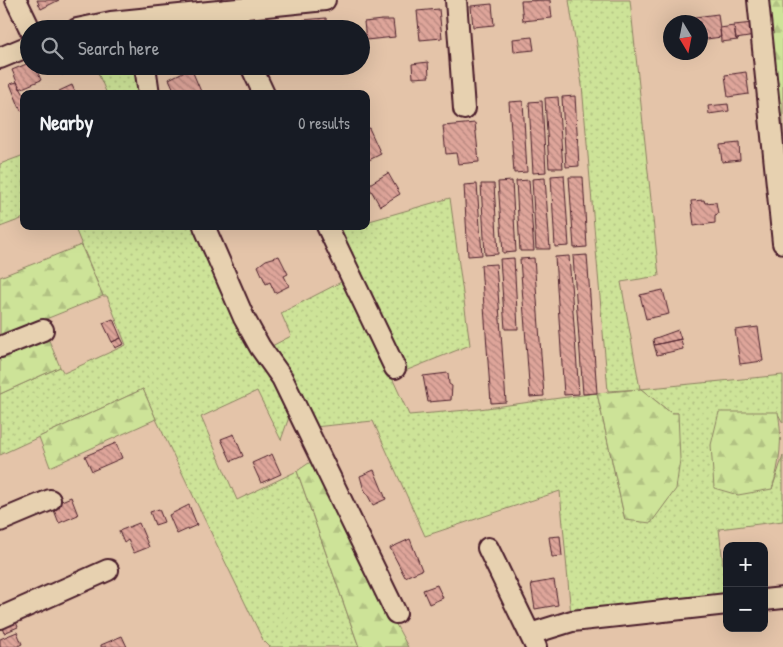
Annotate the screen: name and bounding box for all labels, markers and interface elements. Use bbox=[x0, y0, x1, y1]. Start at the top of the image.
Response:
north arrow bbox=[663, 15, 708, 60]
search box bbox=[20, 20, 370, 75]
icon: search bbox=[38, 34, 66, 62]
text: Search here bbox=[78, 35, 159, 61]
text: Nearby bbox=[40, 108, 93, 137]
text: 0 results bbox=[298, 112, 350, 134]
map controls bbox=[723, 542, 768, 632]
button: + bbox=[723, 542, 768, 587]
button: − bbox=[723, 587, 768, 632]

